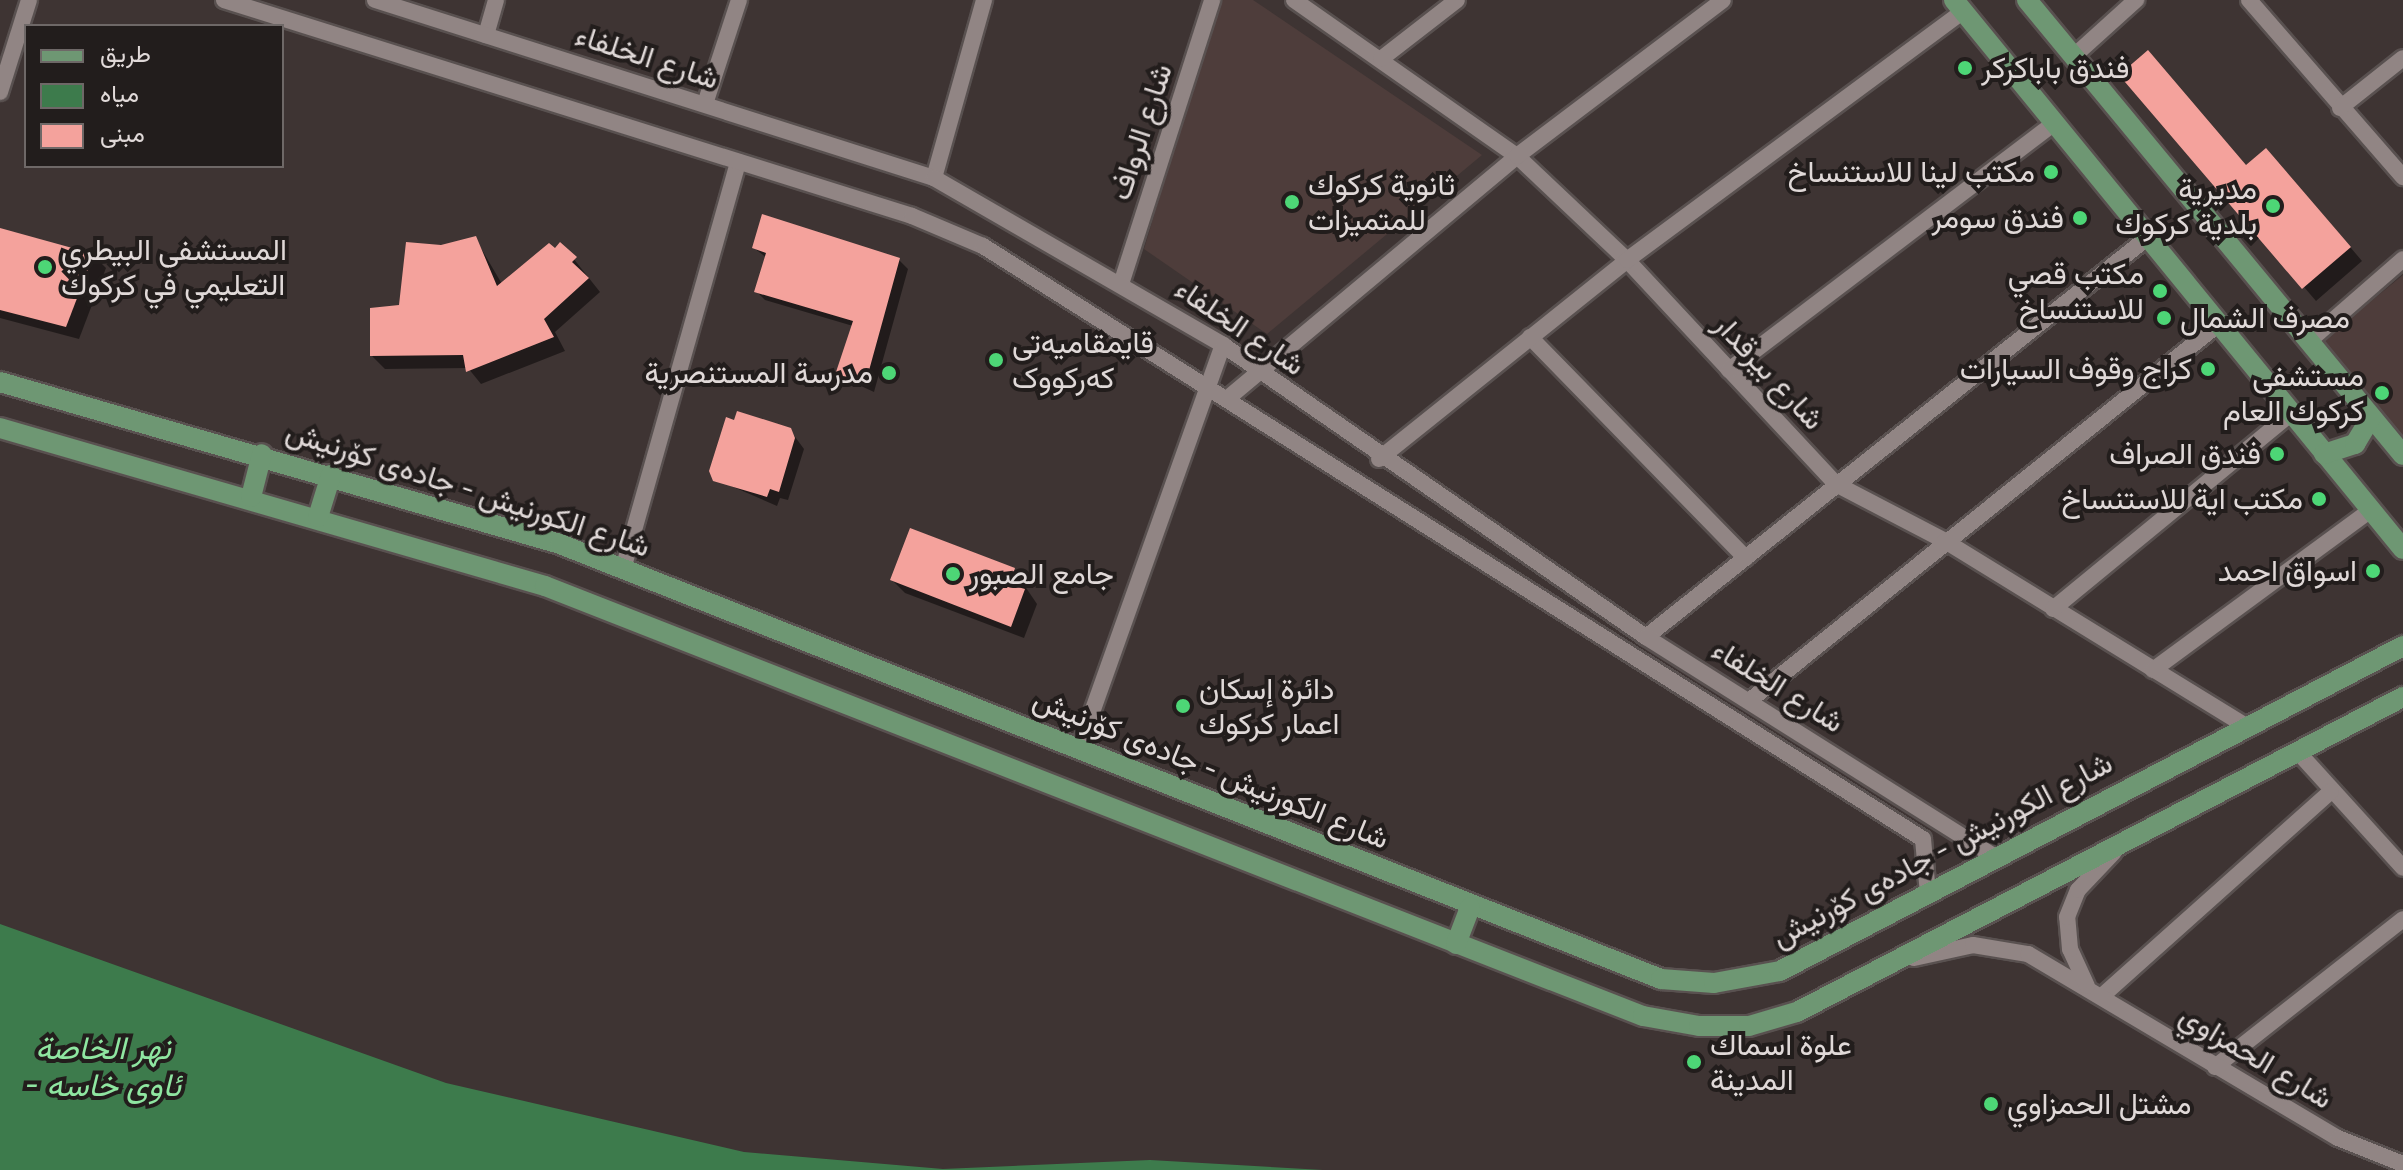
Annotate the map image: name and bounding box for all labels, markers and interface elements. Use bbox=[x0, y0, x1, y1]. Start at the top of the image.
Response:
street label: شارع الخلفاء bbox=[571, 17, 723, 97]
legend bbox=[24, 24, 284, 168]
text: طريق bbox=[100, 39, 151, 68]
place label: فندق باباكركر bbox=[1981, 50, 2129, 86]
street label: شارع الرواف bbox=[1102, 59, 1180, 205]
marker: فندق باباكركر bbox=[1956, 59, 1974, 77]
text: مياه bbox=[100, 79, 139, 108]
text: مبنى bbox=[100, 119, 145, 148]
place label: مكتب لينا للاستنساخ bbox=[1788, 154, 2035, 190]
marker: مكتب لينا للاستنساخ bbox=[2042, 163, 2060, 181]
place label: ثانوية كركوك للمتميزات bbox=[1308, 167, 1455, 238]
place label: مديرية بلدية كركوك bbox=[2115, 171, 2257, 242]
marker: ثانوية كركوك للمتميزات bbox=[1283, 193, 1301, 211]
marker: مديرية بلدية كركوك bbox=[2264, 197, 2282, 215]
place label: فندق سومر bbox=[1931, 200, 2064, 236]
marker: فندق سومر bbox=[2071, 209, 2089, 227]
place label: المستشفى البيطري التعليمي في كركوك bbox=[61, 232, 287, 302]
place label: مكتب قصي للاستنساخ bbox=[2008, 256, 2144, 326]
marker: المستشفى البيطري التعليمي في كركوك bbox=[36, 258, 54, 276]
street label: شارع الخلفاء bbox=[1168, 271, 1312, 383]
marker: مكتب قصي للاستنساخ bbox=[2151, 282, 2169, 300]
place label: مصرف الشمال bbox=[2180, 300, 2350, 336]
street label: شارع بيرقدار bbox=[1706, 307, 1832, 437]
marker: مصرف الشمال bbox=[2155, 309, 2173, 327]
place label: قایمقامیەتی کەرکووک bbox=[1012, 325, 1154, 396]
marker: قایمقامیەتی کەرکووک bbox=[987, 351, 1005, 369]
place label: كراج وقوف السيارات bbox=[1960, 351, 2192, 387]
place label: مدرسة المستنصرية bbox=[645, 355, 873, 391]
place label: مستشفى كركوك العام bbox=[2223, 358, 2364, 428]
marker: كراج وقوف السيارات bbox=[2199, 360, 2217, 378]
marker: مدرسة المستنصرية bbox=[880, 364, 898, 382]
marker: مستشفى كركوك العام bbox=[2371, 382, 2393, 404]
street label: شارع الكورنيش - جادەی کۆرنیش bbox=[282, 413, 654, 565]
place label: فندق الصراف bbox=[2109, 436, 2261, 472]
marker: فندق الصراف bbox=[2268, 445, 2286, 463]
place label: مكتب اية للاستنساخ bbox=[2061, 481, 2303, 517]
marker: مكتب اية للاستنساخ bbox=[2310, 490, 2328, 508]
place label: اسواق احمد bbox=[2218, 553, 2357, 589]
place label: جامع الصبور bbox=[969, 556, 1114, 592]
marker: اسواق احمد bbox=[2364, 562, 2382, 580]
marker: جامع الصبور bbox=[944, 565, 962, 583]
street label: شارع الخلفاء bbox=[1706, 631, 1850, 741]
place label: دائرة إسكان اعمار كركوك bbox=[1199, 671, 1340, 742]
street label: شارع الكورنيش - جادەی کۆرنیش bbox=[1028, 681, 1394, 857]
marker: دائرة إسكان اعمار كركوك bbox=[1174, 697, 1192, 715]
street label: شارع الكورنيش - جادەی کۆرنیش bbox=[1766, 745, 2118, 955]
street label: شارع الحمزاوي bbox=[2173, 997, 2339, 1117]
place label: علوة اسماك المدينة bbox=[1710, 1027, 1852, 1098]
water label: نهر الخاصة - ئاوی خاسە bbox=[25, 1030, 181, 1105]
marker: علوة اسماك المدينة bbox=[1685, 1053, 1703, 1071]
place label: مشتل الحمزاوي bbox=[2007, 1086, 2192, 1122]
marker: مشتل الحمزاوي bbox=[1982, 1095, 2000, 1113]

